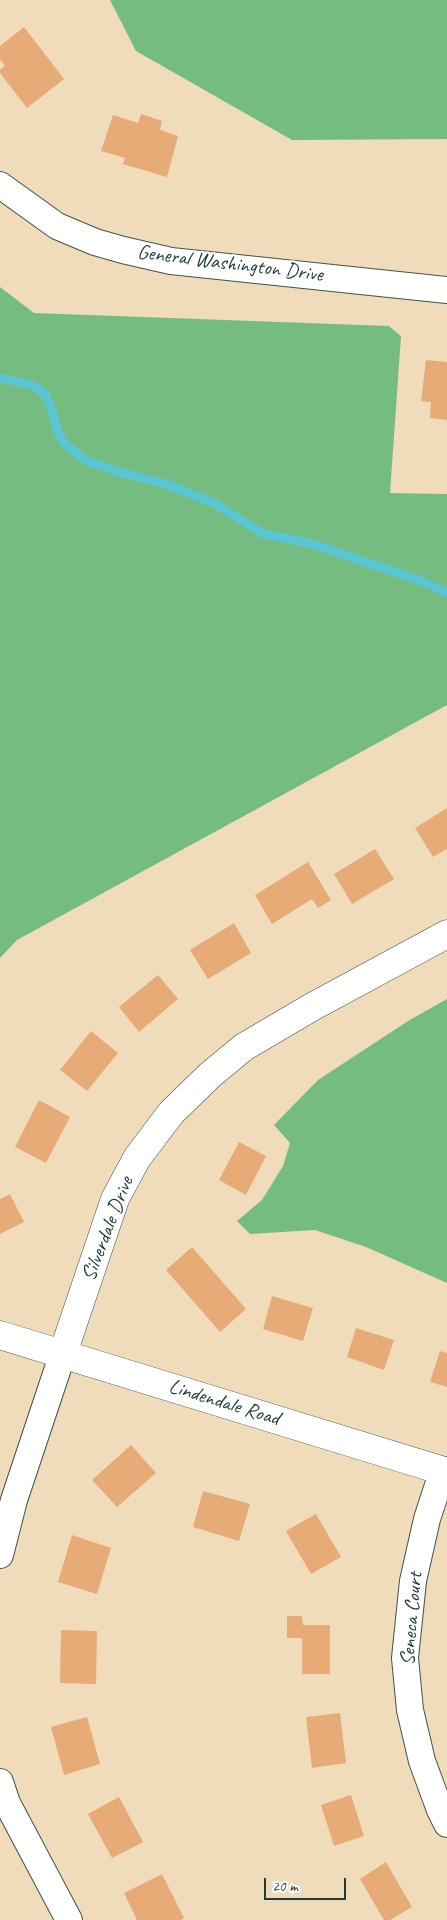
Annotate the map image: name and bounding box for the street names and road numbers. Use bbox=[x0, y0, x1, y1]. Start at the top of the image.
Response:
street label: General Washington Drive bbox=[136, 240, 324, 288]
street label: Silverdale Drive bbox=[77, 1173, 139, 1285]
street label: Lindendale Road bbox=[166, 1374, 282, 1432]
street label: Seneca Court bbox=[395, 1571, 429, 1667]

